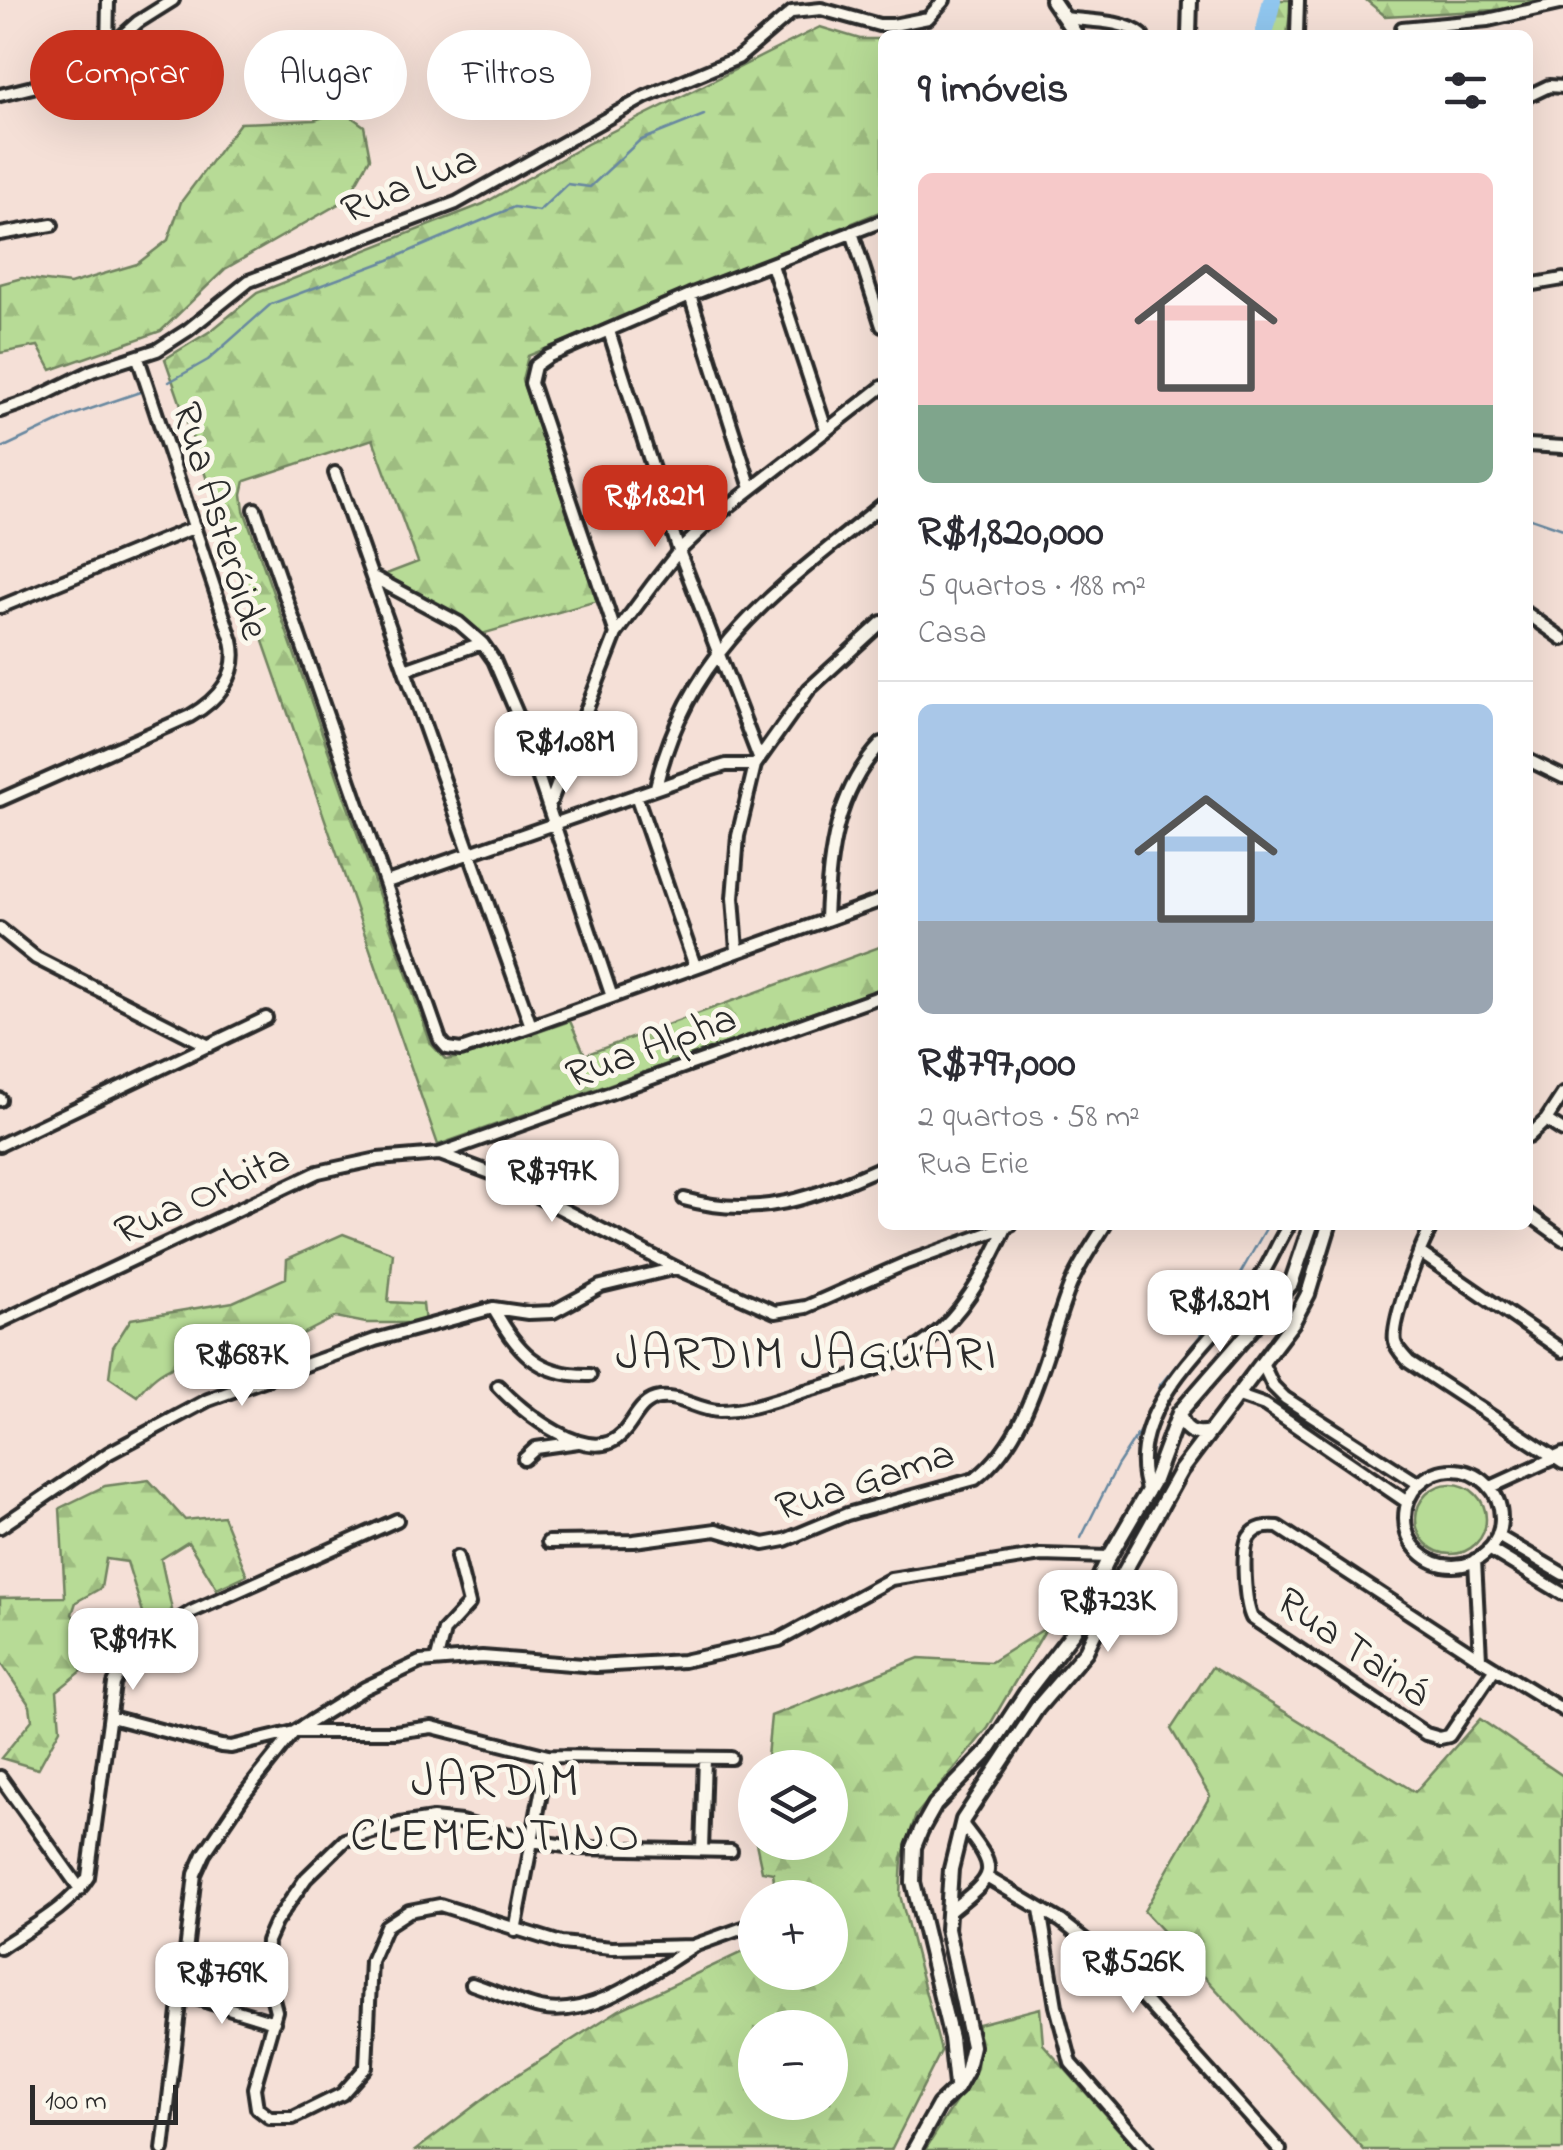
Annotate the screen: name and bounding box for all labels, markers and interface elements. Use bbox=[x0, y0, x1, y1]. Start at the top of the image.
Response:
chip: Comprar bbox=[30, 30, 224, 120]
chip: Alugar bbox=[244, 30, 407, 120]
chip: Filtros bbox=[427, 30, 591, 120]
text: 9 imóveis bbox=[918, 60, 1068, 121]
icon: filters bbox=[1438, 63, 1493, 118]
street label: Rua Lua bbox=[332, 130, 487, 242]
icon: home bbox=[1116, 238, 1296, 418]
street label: Rua Asteróide bbox=[154, 395, 284, 648]
pin: R$1.82M bbox=[563, 465, 747, 550]
text: R$1.82M bbox=[604, 474, 706, 521]
text: R$1,820,000 bbox=[918, 503, 1104, 564]
text: 5 quartos · 188 m² bbox=[918, 564, 1146, 611]
text: Casa bbox=[918, 611, 986, 658]
pin: R$1.08M bbox=[474, 711, 658, 796]
text: R$1.08M bbox=[516, 720, 616, 767]
icon: home bbox=[1116, 769, 1296, 949]
street label: Rua Alpha bbox=[558, 989, 745, 1107]
text: R$797,000 bbox=[918, 1034, 1076, 1095]
text: 2 quartos · 58 m² bbox=[918, 1095, 1140, 1142]
street label: Rua Orbita bbox=[105, 1129, 301, 1263]
pin: R$797K bbox=[471, 1140, 633, 1225]
text: Rua Erie bbox=[918, 1142, 1029, 1189]
text: R$797K bbox=[508, 1149, 596, 1196]
pin: R$1.82M bbox=[1128, 1270, 1312, 1355]
text: R$1.82M bbox=[1169, 1279, 1271, 1326]
district label: JARDIM JAGUARI bbox=[615, 1321, 999, 1391]
pin: R$687K bbox=[161, 1324, 323, 1409]
text: R$687K bbox=[196, 1333, 288, 1380]
street label: Rua Gama bbox=[768, 1425, 963, 1540]
pin: R$723K bbox=[1027, 1570, 1189, 1655]
street label: Rua Tainá bbox=[1263, 1573, 1442, 1724]
text: R$723K bbox=[1061, 1579, 1155, 1626]
pin: R$917K bbox=[52, 1608, 214, 1693]
text: R$917K bbox=[90, 1617, 176, 1664]
district label: JARDIM CLEMENTINO bbox=[350, 1748, 642, 1873]
map controls bbox=[738, 1750, 848, 2120]
button: layers bbox=[738, 1750, 848, 1860]
button: + bbox=[738, 1880, 848, 1990]
pin: R$526K bbox=[1052, 1931, 1214, 2016]
text: R$526K bbox=[1083, 1940, 1183, 1987]
pin: R$769K bbox=[141, 1942, 303, 2027]
text: R$769K bbox=[177, 1951, 267, 1998]
button: − bbox=[738, 2010, 848, 2120]
scale bar bbox=[30, 2080, 178, 2124]
text: 100 m bbox=[45, 2082, 107, 2123]

